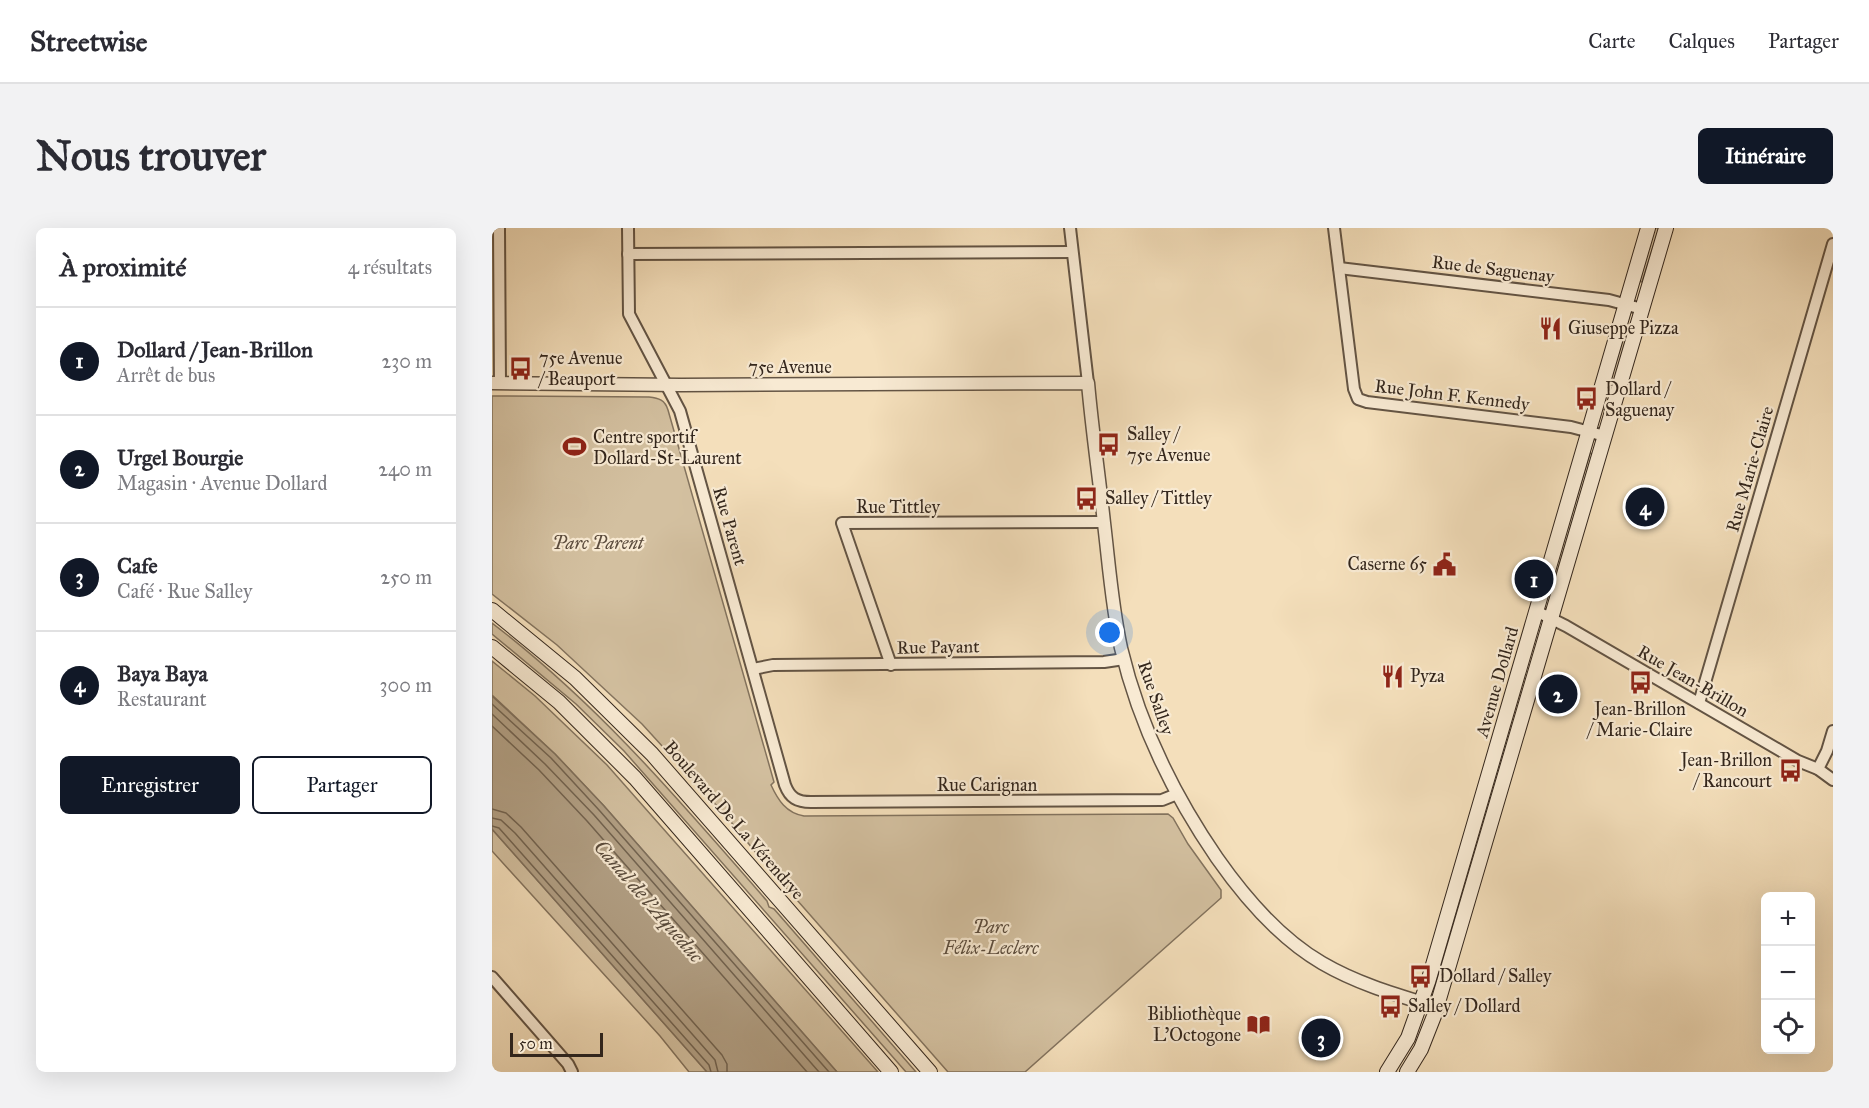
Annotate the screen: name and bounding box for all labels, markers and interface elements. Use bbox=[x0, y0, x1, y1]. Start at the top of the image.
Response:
text: Streetwise bbox=[30, 24, 147, 59]
text: Carte bbox=[1588, 28, 1635, 54]
text: Calques bbox=[1668, 28, 1735, 54]
text: Partager bbox=[1768, 28, 1839, 54]
button: Itinéraire bbox=[1698, 128, 1833, 184]
text: Nous trouver bbox=[36, 130, 266, 182]
text: À proximité bbox=[60, 251, 186, 283]
street label: Rue de Saguenay bbox=[1430, 251, 1556, 288]
text: 4 résultats bbox=[348, 255, 432, 279]
restaurant icon: Giuseppe Pizza bbox=[1537, 315, 1563, 341]
place label: Giuseppe Pizza bbox=[1568, 317, 1679, 339]
text: Dollard / Jean-Brillon bbox=[117, 336, 313, 363]
place label: 75e Avenue / Beauport bbox=[537, 347, 622, 390]
text: 1 bbox=[76, 349, 83, 373]
text: 230 m bbox=[381, 349, 432, 373]
bus stop icon: 75e Avenue / Beauport bbox=[508, 355, 534, 381]
street label: 75e Avenue bbox=[748, 356, 832, 378]
text: Arrêt de bus bbox=[117, 363, 215, 387]
street label: Rue John F. Kennedy bbox=[1373, 375, 1531, 416]
place label: Dollard / Saguenay bbox=[1605, 378, 1675, 422]
bus stop icon: Dollard / Saguenay bbox=[1574, 386, 1600, 412]
street label: Rue Marie-Claire bbox=[1722, 404, 1778, 534]
place label: Salley / 75e Avenue bbox=[1127, 423, 1210, 466]
place label: Centre sportif Dollard-St-Laurent bbox=[593, 426, 742, 469]
bus stop icon: Salley / 75e Avenue bbox=[1096, 431, 1122, 457]
sports icon: Centre sportif Dollard-St-Laurent bbox=[562, 434, 588, 460]
text: Urgel Bourgie bbox=[117, 444, 243, 471]
text: 2 bbox=[75, 457, 84, 481]
text: 240 m bbox=[378, 457, 432, 481]
text: Magasin · Avenue Dollard bbox=[117, 471, 327, 495]
street label: Rue Parent bbox=[708, 484, 752, 569]
pin: 4 bbox=[1626, 484, 1664, 530]
bus stop icon: Salley / Tittley bbox=[1074, 485, 1100, 511]
place label: Salley / Tittley bbox=[1105, 487, 1212, 509]
street label: Rue Tittley bbox=[856, 496, 941, 518]
park label: Parc Parent bbox=[553, 532, 645, 554]
public building icon: Caserne 65 bbox=[1432, 551, 1458, 577]
text: Cafe bbox=[117, 552, 158, 579]
place label: Caserne 65 bbox=[1348, 553, 1428, 575]
pin: 1 bbox=[1514, 556, 1554, 602]
text: 3 bbox=[76, 565, 84, 589]
text: 250 m bbox=[380, 565, 432, 589]
text: Café · Rue Salley bbox=[117, 579, 252, 603]
your location bbox=[1095, 618, 1124, 647]
street label: Avenue Dollard bbox=[1470, 624, 1523, 741]
street label: Rue Payant bbox=[896, 635, 980, 659]
street label: Rue Jean-Brillon bbox=[1633, 640, 1753, 723]
street label: Rue Salley bbox=[1133, 658, 1179, 738]
text: Baya Baya bbox=[117, 660, 208, 687]
restaurant icon: Pyza bbox=[1379, 663, 1405, 689]
place label: Pyza bbox=[1410, 665, 1445, 687]
bus stop icon: Jean-Brillon / Marie-Claire bbox=[1627, 670, 1653, 696]
pin: 2 bbox=[1538, 672, 1578, 716]
text: 4 bbox=[74, 673, 85, 697]
text: 300 m bbox=[380, 673, 432, 697]
text: Restaurant bbox=[117, 687, 207, 711]
place label: Jean-Brillon / Marie-Claire bbox=[1585, 698, 1693, 741]
street label: Boulevard De La Vérendrye bbox=[659, 736, 809, 904]
place label: Jean-Brillon / Rancourt bbox=[1679, 749, 1773, 792]
button: Enregistrer bbox=[60, 756, 240, 814]
button: Partager bbox=[252, 756, 432, 814]
bus stop icon: Jean-Brillon / Rancourt bbox=[1777, 757, 1803, 783]
street label: Rue Carignan bbox=[937, 774, 1038, 797]
water label: Canal de l'Aqueduc bbox=[589, 835, 709, 968]
map controls bbox=[1761, 892, 1815, 1054]
button: + bbox=[1761, 892, 1815, 946]
park label: Parc Félix-Leclerc bbox=[942, 916, 1039, 959]
button: − bbox=[1761, 946, 1815, 1000]
bus stop icon: Dollard / Salley bbox=[1408, 963, 1434, 989]
place label: Dollard / Salley bbox=[1439, 965, 1552, 987]
bus stop icon: Salley / Dollard bbox=[1377, 993, 1403, 1019]
place label: Salley / Dollard bbox=[1408, 995, 1520, 1017]
button: locate bbox=[1761, 1000, 1815, 1054]
place label: Bibliothèque L’Octogone bbox=[1147, 1003, 1241, 1047]
library icon: Bibliothèque L’Octogone bbox=[1246, 1011, 1272, 1037]
pin: 3 bbox=[1302, 1016, 1340, 1060]
scale bar bbox=[510, 1030, 603, 1058]
text: 50 m bbox=[519, 1034, 553, 1053]

